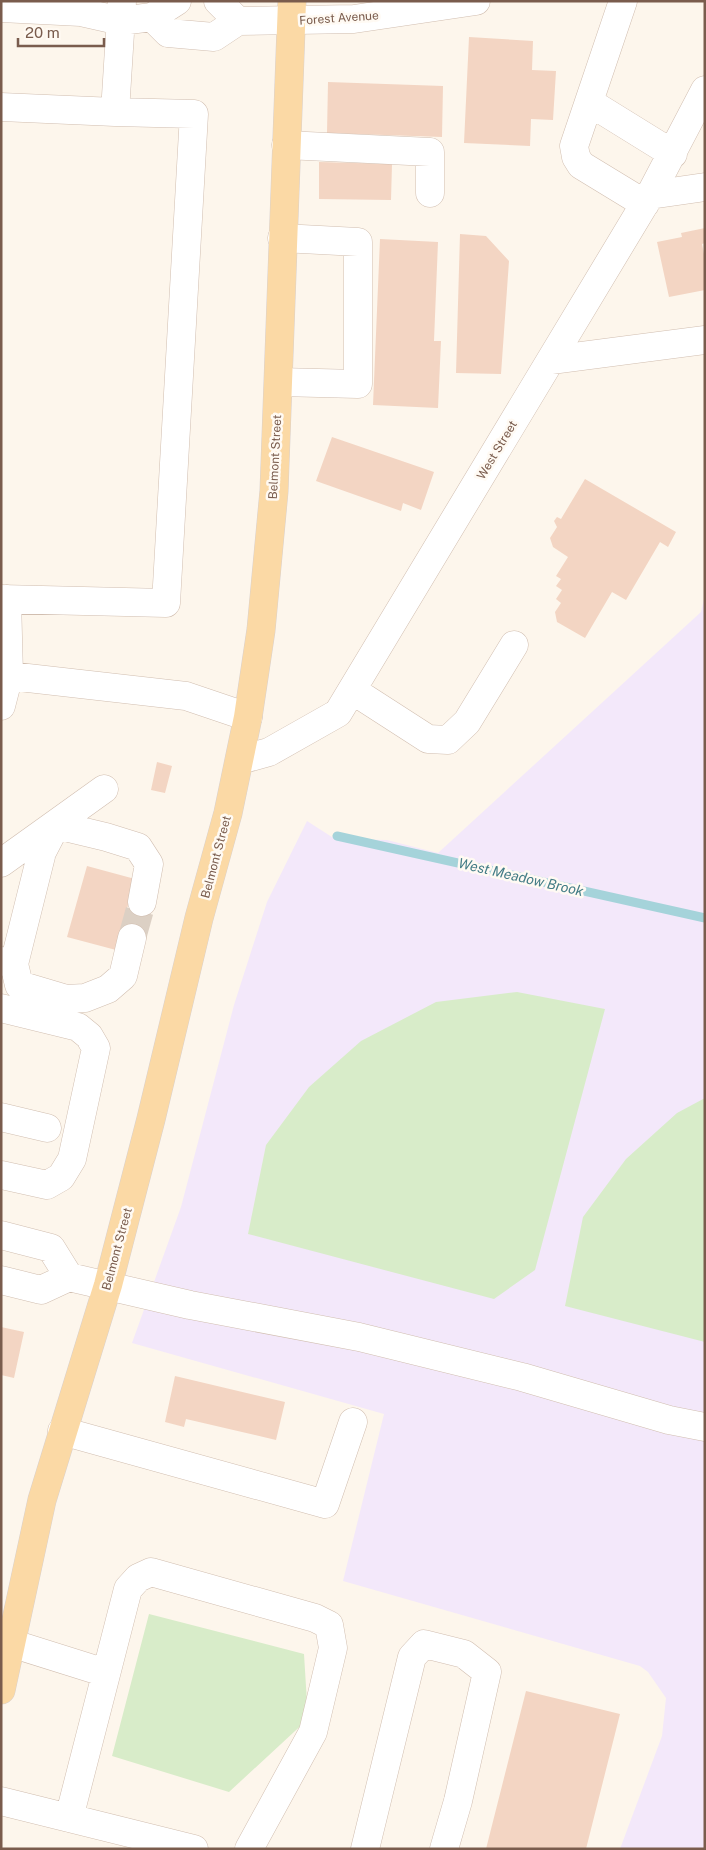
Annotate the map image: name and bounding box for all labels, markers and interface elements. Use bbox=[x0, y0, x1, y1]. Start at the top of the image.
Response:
street label: Forest Avenue bbox=[299, 8, 379, 28]
scale bar bbox=[18, 15, 104, 47]
text: 20 m bbox=[25, 24, 60, 41]
street label: Belmont Street bbox=[266, 414, 284, 500]
street label: West Street bbox=[474, 418, 520, 482]
street label: Belmont Street bbox=[198, 814, 234, 900]
water label: West Meadow Brook bbox=[457, 855, 586, 899]
street label: Belmont Street bbox=[99, 1206, 135, 1292]

